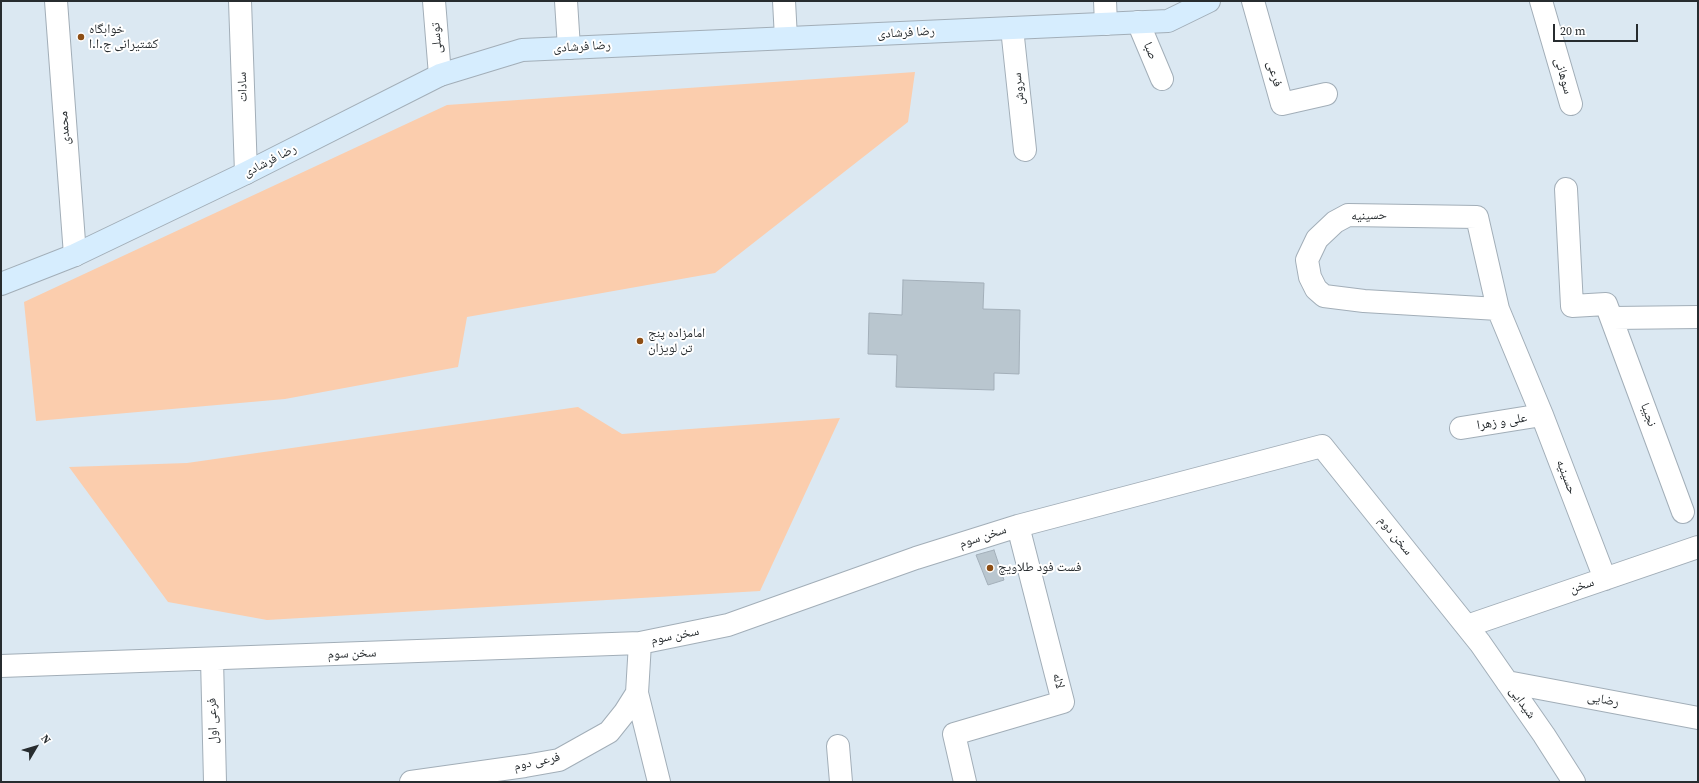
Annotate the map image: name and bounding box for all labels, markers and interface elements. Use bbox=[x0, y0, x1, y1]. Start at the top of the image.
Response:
scale bar bbox=[1555, 16, 1640, 42]
place label: خوابگاه کشتیرانی ج.ا.ا bbox=[89, 22, 159, 53]
street label: توسلی bbox=[428, 22, 446, 54]
text: 20 m bbox=[1560, 23, 1586, 39]
street label: رضا فرشادی bbox=[877, 24, 935, 42]
marker: خوابگاه کشتیرانی ج.ا.ا bbox=[76, 32, 86, 42]
street label: رضا فرشادی bbox=[553, 38, 611, 56]
street label: صبا bbox=[1139, 40, 1161, 62]
street label: سوهانی bbox=[1550, 56, 1576, 96]
street label: فرعی bbox=[1263, 59, 1285, 89]
street label: سادات bbox=[235, 72, 251, 102]
street label: سروش bbox=[1010, 72, 1028, 106]
street label: محمدی bbox=[56, 110, 74, 146]
street label: رضا فرشادی bbox=[241, 141, 299, 181]
street label: حسینیه bbox=[1351, 208, 1387, 224]
place label: امامزاده پنج تن لویزان bbox=[648, 326, 705, 357]
marker: امامزاده پنج تن لویزان bbox=[635, 336, 645, 346]
street label: نجیبا bbox=[1637, 401, 1659, 429]
street label: علی و زهرا bbox=[1476, 410, 1528, 434]
street label: حسینیه bbox=[1552, 457, 1580, 497]
street label: سخن دوم bbox=[1375, 513, 1415, 559]
street label: سخن سوم bbox=[957, 522, 1009, 552]
place label: فست فود طلاویچ bbox=[998, 560, 1081, 576]
marker: فست فود طلاویچ bbox=[985, 563, 995, 573]
street label: سخن bbox=[1568, 575, 1596, 597]
street label: سخن سوم bbox=[650, 624, 700, 648]
street label: سخن سوم bbox=[327, 645, 377, 663]
street label: لاله bbox=[1049, 672, 1067, 690]
street label: شیدایی bbox=[1505, 684, 1539, 722]
street label: رضایی bbox=[1586, 690, 1620, 710]
street label: فرعی اول bbox=[204, 698, 222, 744]
north arrow bbox=[16, 727, 56, 767]
text: N bbox=[37, 732, 54, 747]
street label: فرعی دوم bbox=[512, 749, 562, 775]

